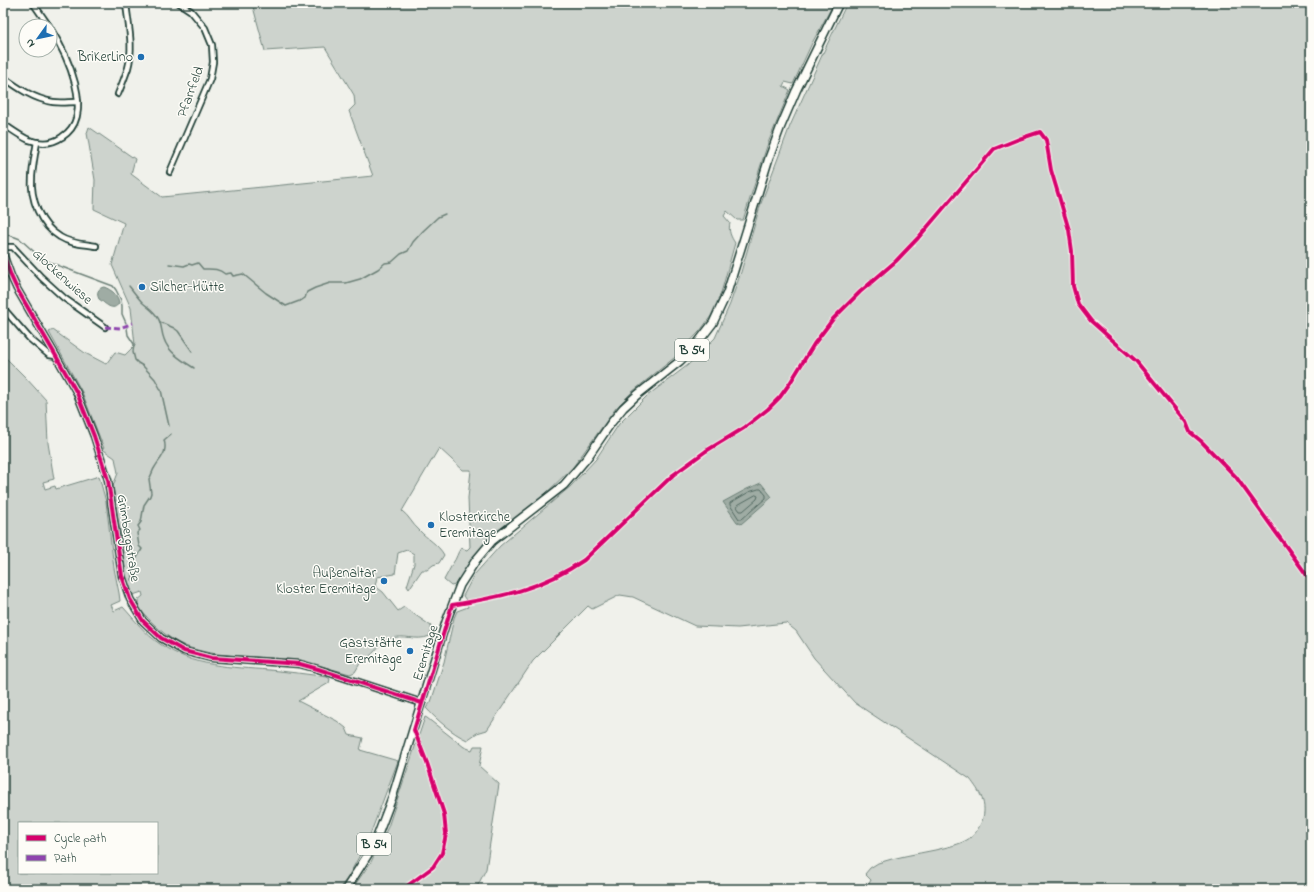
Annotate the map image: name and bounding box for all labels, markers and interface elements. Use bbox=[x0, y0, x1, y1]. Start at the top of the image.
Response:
north arrow bbox=[18, 18, 58, 58]
text: N bbox=[22, 35, 39, 50]
place label: BriKerLino bbox=[76, 47, 133, 68]
marker: BriKerLino bbox=[136, 52, 146, 62]
street label: Pfarrfeld bbox=[172, 63, 210, 120]
street label: Glockenwiese bbox=[27, 244, 98, 310]
place label: Silcher-Hütte bbox=[150, 277, 225, 298]
marker: Silcher-Hütte bbox=[137, 282, 147, 292]
road number: B 54 bbox=[675, 339, 709, 361]
street label: Grimbergstraße bbox=[110, 493, 145, 584]
place label: Klosterkirche Eremitage bbox=[439, 507, 511, 545]
marker: Klosterkirche Eremitage bbox=[426, 520, 436, 530]
place label: Außenaltar Kloster Eremitage bbox=[276, 563, 377, 601]
marker: Außenaltar Kloster Eremitage bbox=[379, 576, 389, 586]
street label: Eremitage bbox=[408, 622, 446, 684]
place label: Gaststätte Eremitage bbox=[339, 633, 403, 671]
marker: Gaststätte Eremitage bbox=[405, 646, 415, 656]
legend bbox=[18, 822, 158, 874]
text: Cycle path bbox=[54, 830, 106, 849]
road number: B 54 bbox=[357, 833, 391, 855]
text: Path bbox=[54, 850, 77, 868]

